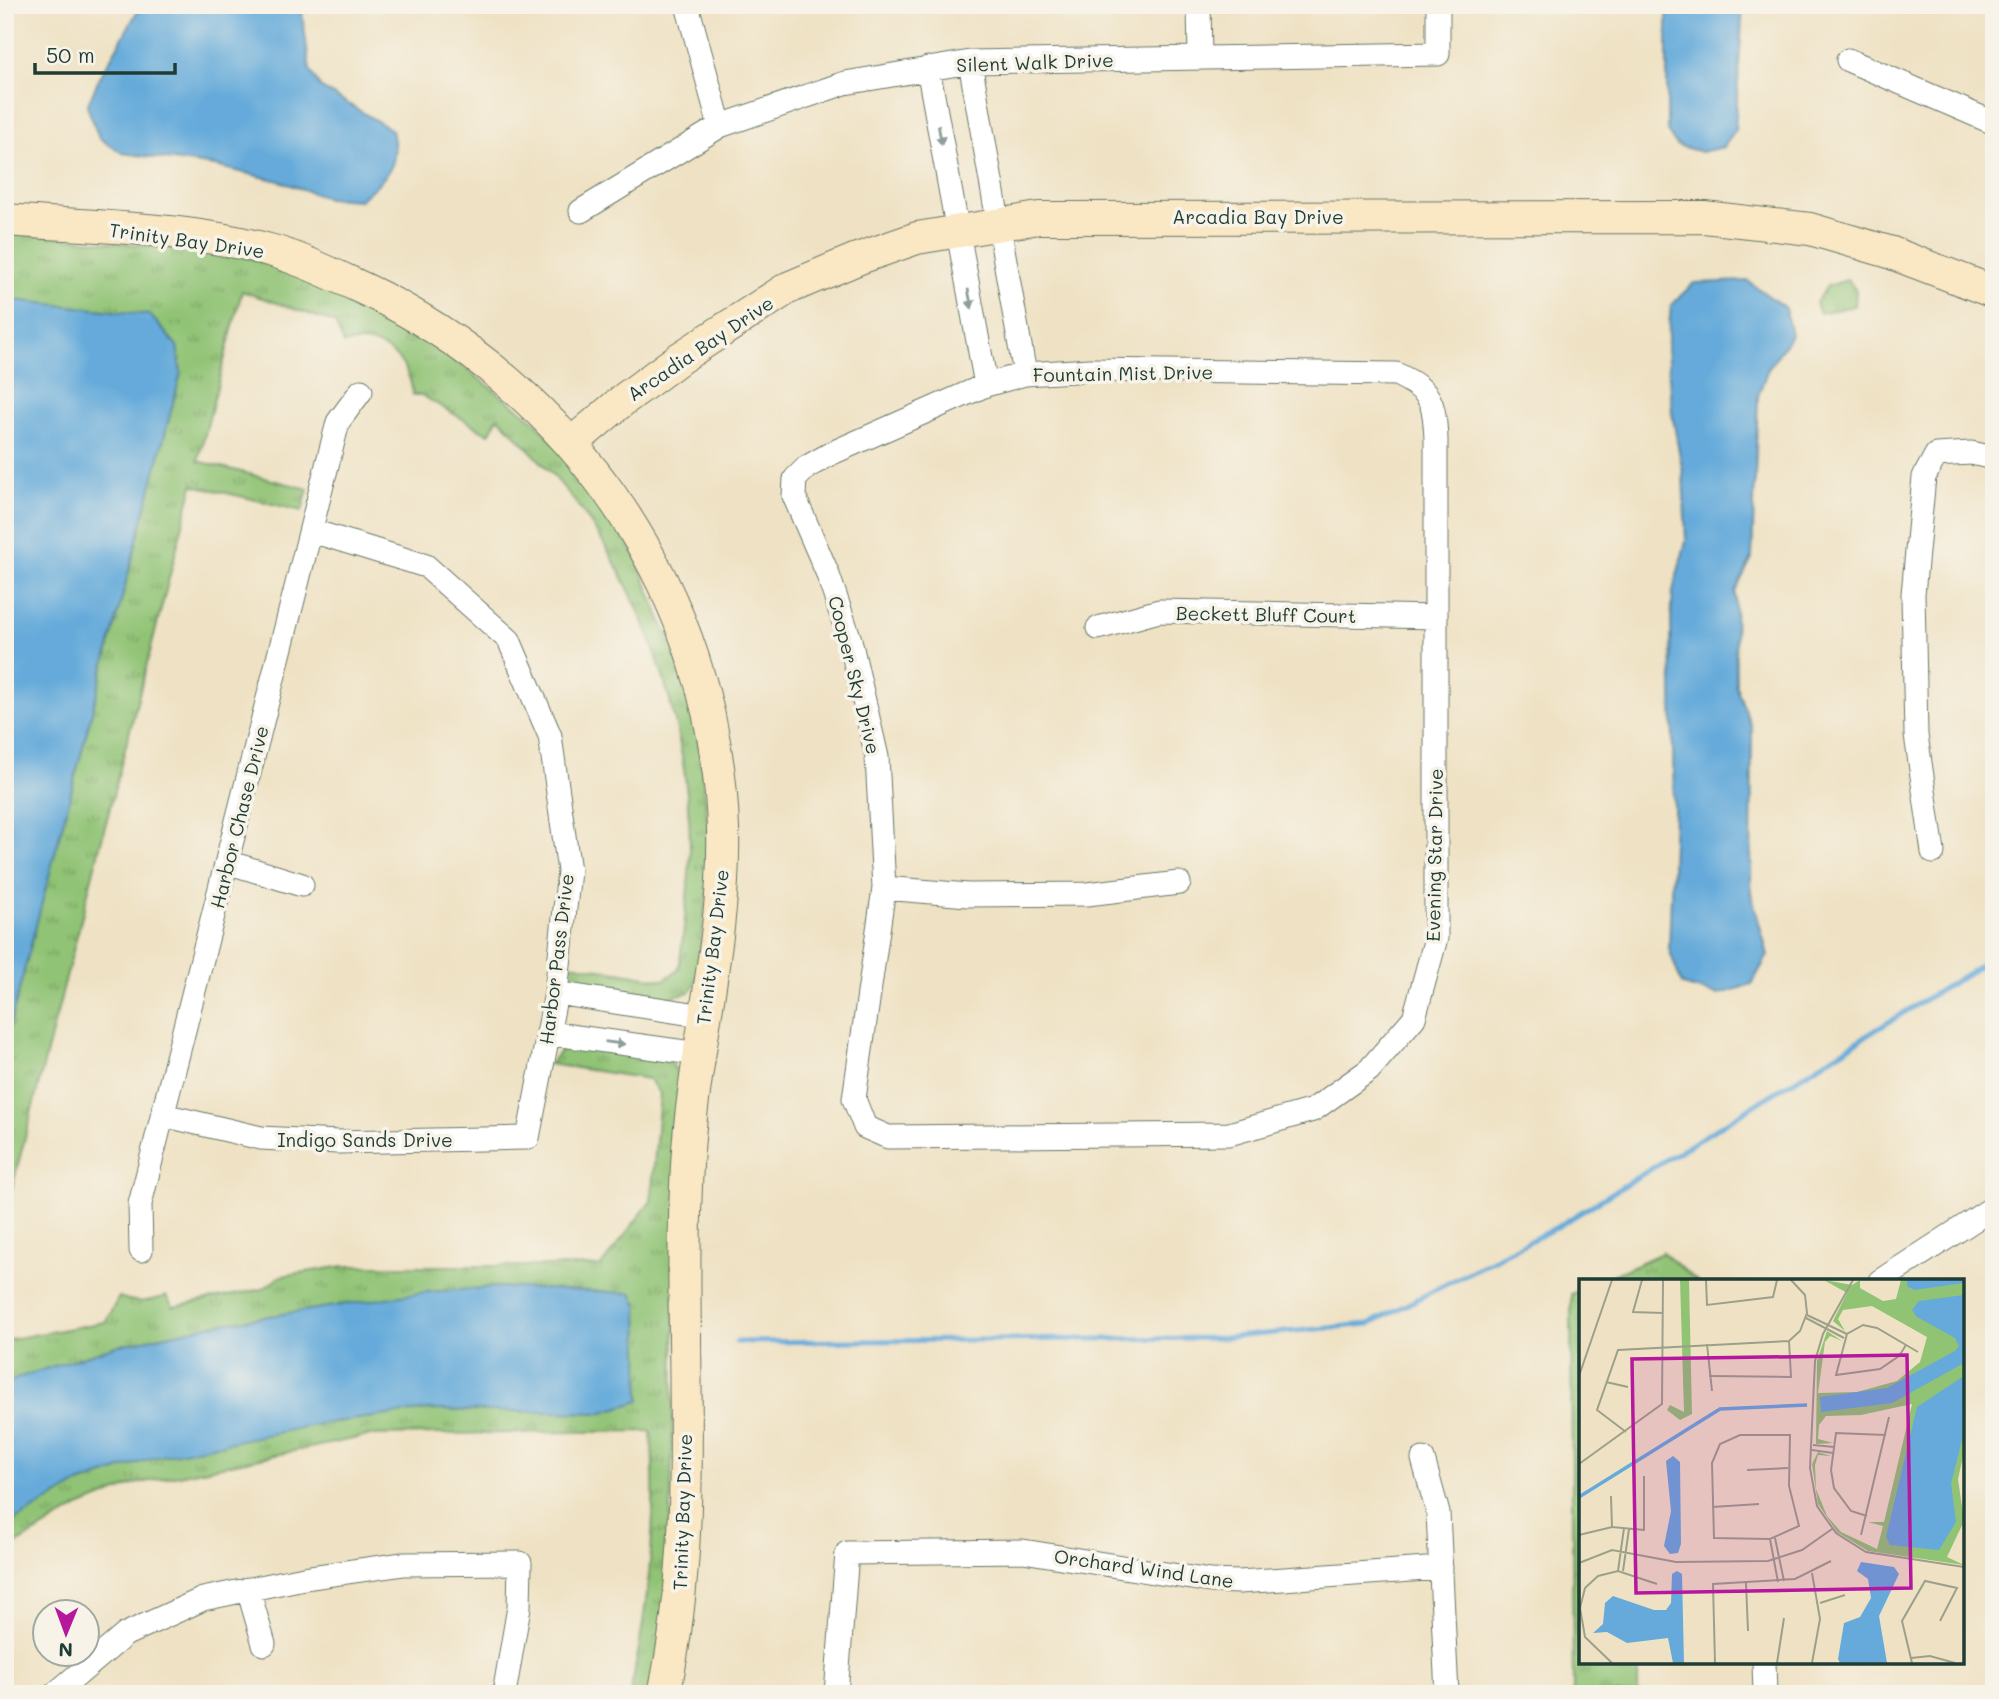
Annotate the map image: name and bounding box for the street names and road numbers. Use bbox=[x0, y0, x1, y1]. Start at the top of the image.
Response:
street label: Silent Walk Drive bbox=[956, 47, 1114, 77]
street label: Arcadia Bay Drive bbox=[1172, 204, 1344, 229]
street label: Trinity Bay Drive bbox=[108, 217, 266, 263]
street label: Arcadia Bay Drive bbox=[622, 290, 778, 406]
street label: Fountain Mist Drive bbox=[1033, 359, 1213, 387]
street label: Cooper Sky Drive bbox=[823, 593, 887, 757]
street label: Beckett Bluff Court bbox=[1176, 600, 1356, 628]
street label: Harbor Chase Drive bbox=[204, 723, 274, 911]
street label: Evening Star Drive bbox=[1420, 768, 1448, 942]
street label: Trinity Bay Drive bbox=[690, 868, 734, 1026]
street label: Harbor Pass Drive bbox=[533, 872, 579, 1046]
street label: Indigo Sands Drive bbox=[277, 1127, 453, 1152]
street label: Trinity Bay Drive bbox=[667, 1433, 697, 1591]
street label: Orchard Wind Lane bbox=[1053, 1543, 1235, 1593]

